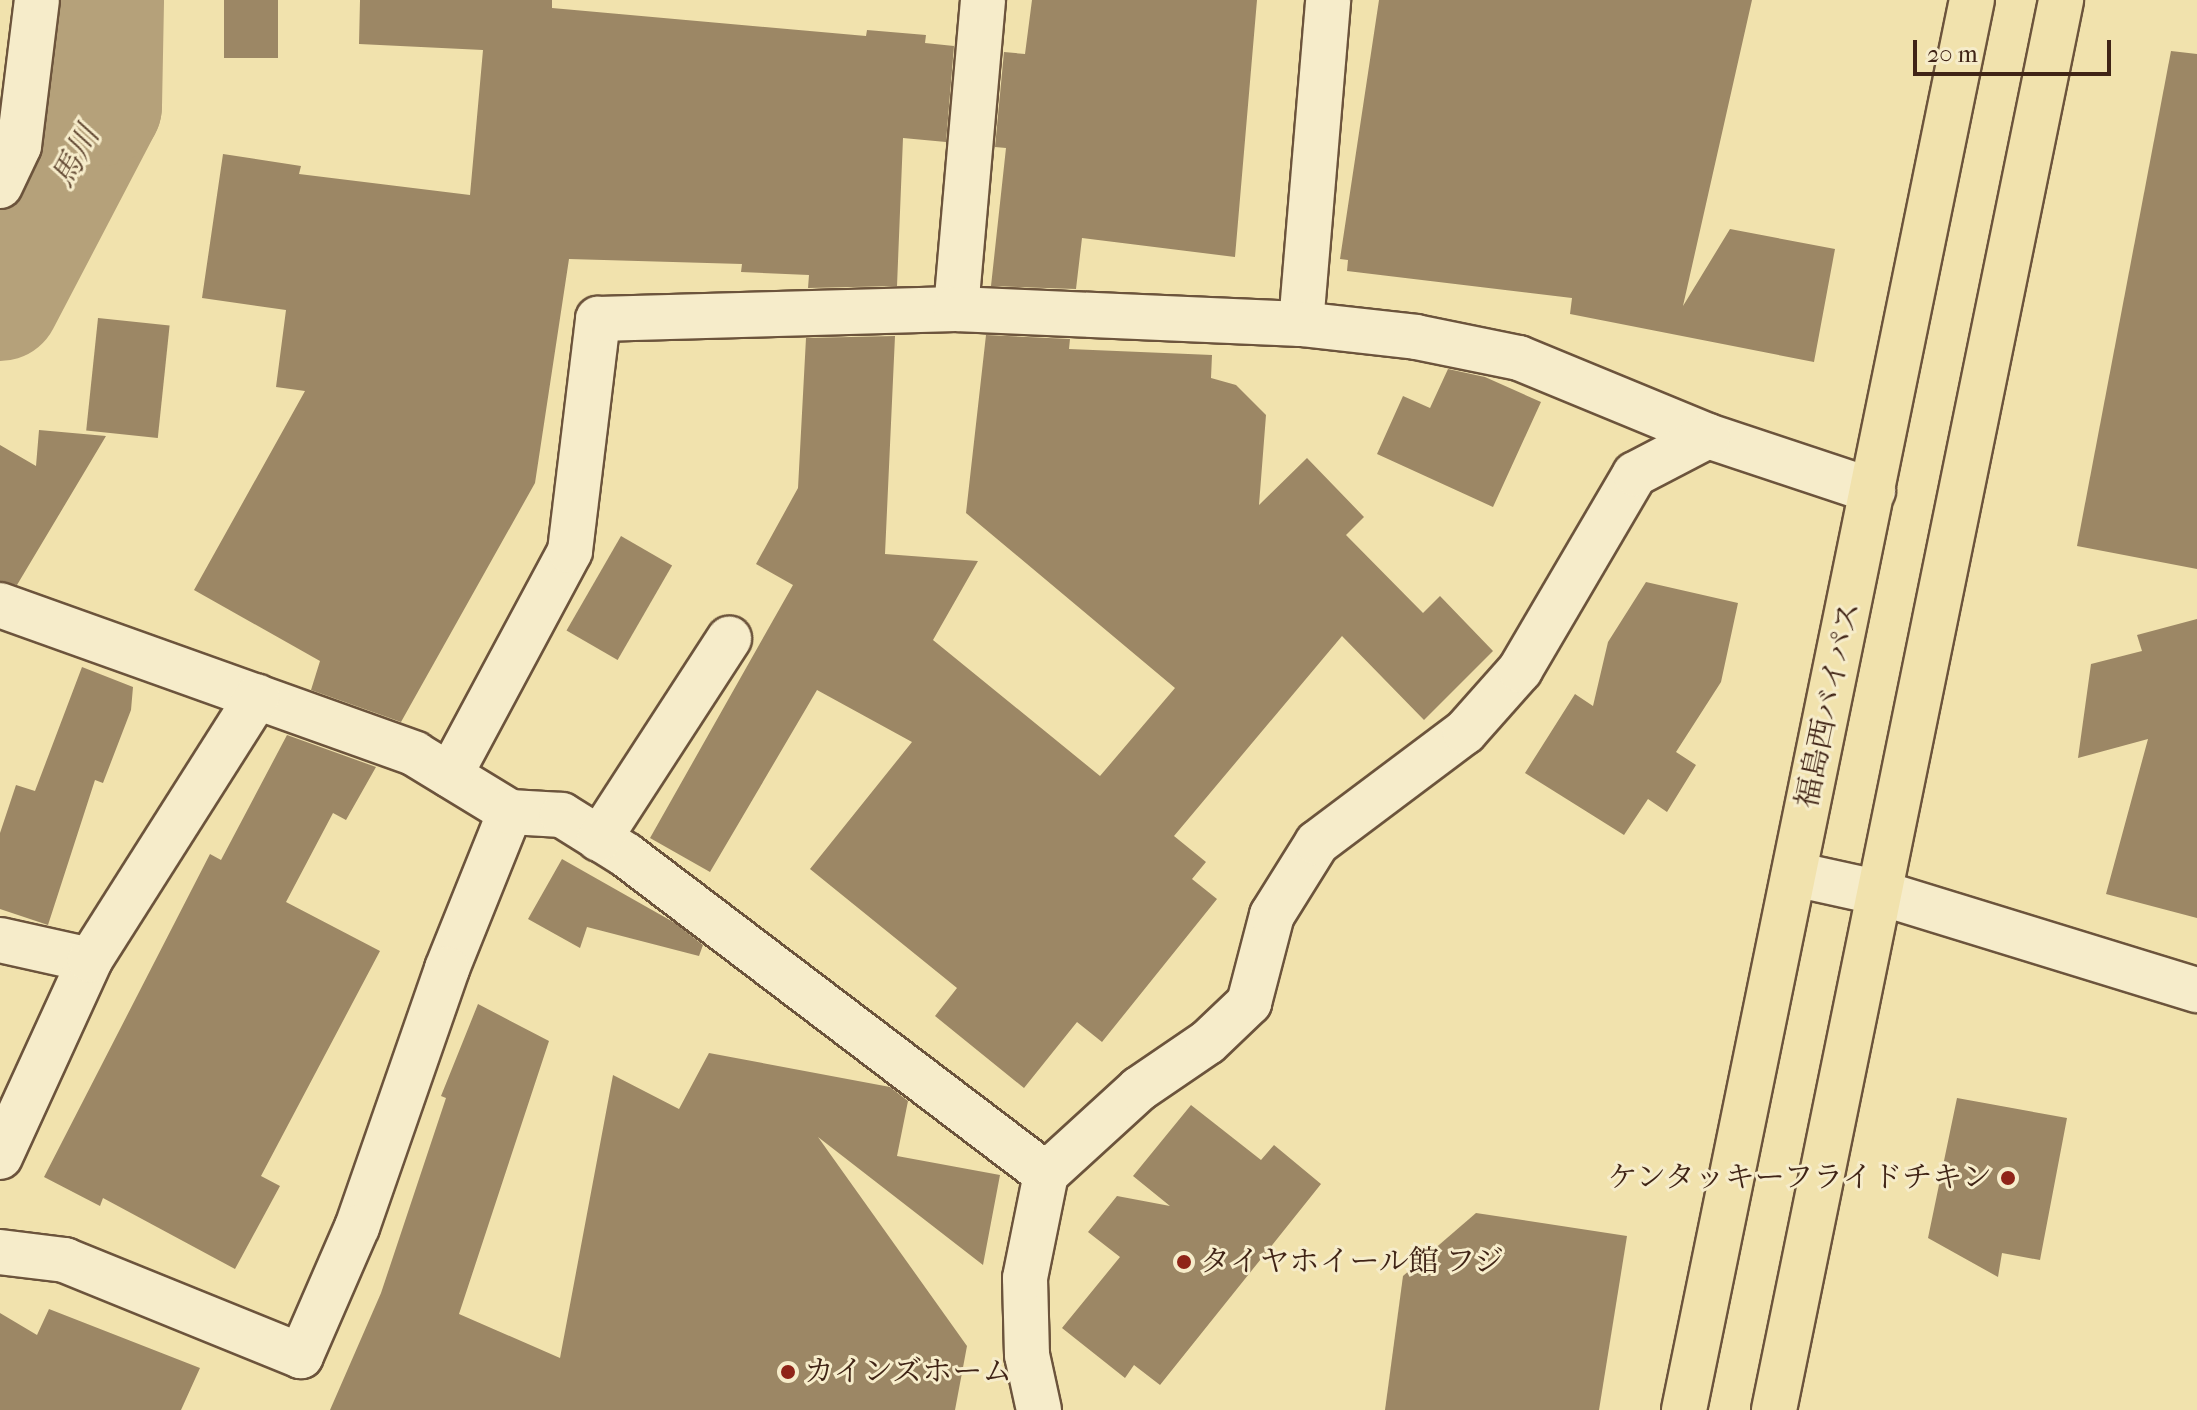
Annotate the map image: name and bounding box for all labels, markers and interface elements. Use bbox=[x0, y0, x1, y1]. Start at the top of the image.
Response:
scale bar bbox=[1917, 24, 2115, 74]
text: 20 m bbox=[1927, 40, 1978, 68]
water label: 馬川 bbox=[44, 120, 108, 194]
street label: 福島西バイパス bbox=[1790, 599, 1868, 811]
place label: ケンタッキーフライドチキン bbox=[1602, 1160, 1992, 1196]
marker: ケンタッキーフライドチキン bbox=[1999, 1169, 2017, 1187]
place label: タイヤホイール館 フジ bbox=[1200, 1244, 1506, 1280]
marker: タイヤホイール館 フジ bbox=[1175, 1253, 1193, 1271]
place label: カインズホーム bbox=[804, 1354, 1014, 1390]
marker: カインズホーム bbox=[779, 1363, 797, 1381]

